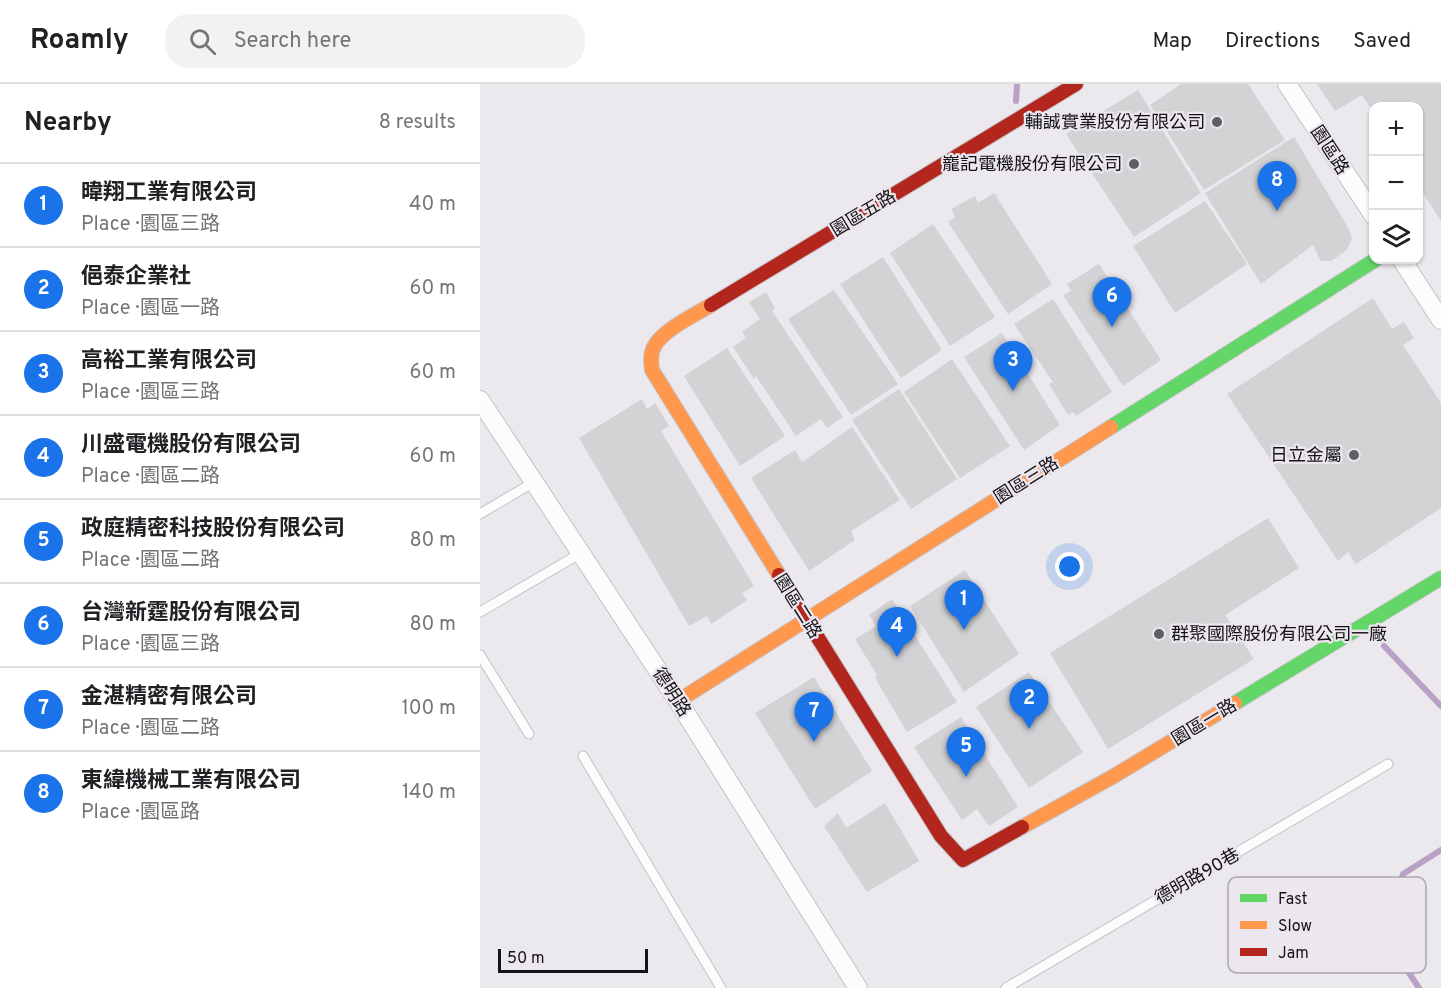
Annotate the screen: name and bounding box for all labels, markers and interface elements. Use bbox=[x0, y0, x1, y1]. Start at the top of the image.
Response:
search box bbox=[165, 14, 585, 68]
text: Roamly bbox=[30, 23, 129, 59]
icon: search bbox=[186, 25, 219, 58]
text: Search here bbox=[234, 28, 351, 55]
text: Map bbox=[1152, 28, 1192, 55]
text: Directions bbox=[1225, 28, 1320, 55]
text: Saved bbox=[1353, 28, 1411, 55]
map controls bbox=[1369, 102, 1423, 264]
button: + bbox=[1369, 102, 1423, 156]
text: Nearby bbox=[24, 107, 112, 140]
text: 8 results bbox=[379, 110, 456, 136]
place label: 輔誠實業股份有限公司 bbox=[1025, 112, 1205, 135]
marker: 輔誠實業股份有限公司 bbox=[1210, 115, 1224, 129]
street label: 園區路 bbox=[1304, 122, 1353, 180]
place label: 巃記電機股份有限公司 bbox=[942, 154, 1122, 177]
button: − bbox=[1369, 156, 1423, 210]
marker: 巃記電機股份有限公司 bbox=[1127, 157, 1141, 171]
pin: 8 bbox=[1258, 162, 1296, 211]
text: 暐翔工業有限公司 bbox=[81, 180, 257, 207]
street label: 園區五路 bbox=[827, 186, 901, 243]
text: 1 bbox=[40, 192, 48, 218]
text: 40 m bbox=[409, 192, 456, 218]
button: layers bbox=[1369, 210, 1423, 264]
text: Place · 園區三路 bbox=[81, 212, 220, 238]
text: 俋泰企業社 bbox=[81, 264, 191, 291]
text: 2 bbox=[37, 276, 50, 302]
text: 60 m bbox=[410, 276, 456, 302]
pin: 6 bbox=[1092, 278, 1132, 327]
text: Place · 園區一路 bbox=[81, 296, 220, 322]
pin: 3 bbox=[994, 342, 1032, 391]
text: 高裕工業有限公司 bbox=[81, 348, 257, 375]
text: 3 bbox=[38, 360, 50, 386]
text: 60 m bbox=[410, 360, 456, 386]
text: Place · 園區三路 bbox=[81, 380, 220, 406]
text: 川盛電機股份有限公司 bbox=[81, 432, 301, 459]
text: 4 bbox=[37, 444, 50, 470]
text: 60 m bbox=[410, 444, 456, 470]
place label: 日立金屬 bbox=[1270, 445, 1342, 468]
marker: 日立金屬 bbox=[1347, 448, 1361, 462]
street label: 園區三路 bbox=[990, 452, 1063, 510]
text: Place · 園區二路 bbox=[81, 464, 220, 490]
text: 政庭精密科技股份有限公司 bbox=[81, 516, 345, 543]
text: 5 bbox=[37, 528, 50, 554]
text: 80 m bbox=[410, 528, 456, 554]
text: Place · 園區二路 bbox=[81, 548, 220, 574]
your location bbox=[1055, 552, 1084, 581]
street label: 園區二路 bbox=[768, 570, 826, 643]
pin: 1 bbox=[944, 580, 984, 630]
text: 台灣新霆股份有限公司 bbox=[81, 600, 301, 627]
pin: 4 bbox=[878, 608, 916, 657]
text: 6 bbox=[37, 612, 50, 638]
text: 80 m bbox=[410, 612, 456, 638]
place label: 群聚國際股份有限公司一廠 bbox=[1171, 624, 1387, 647]
marker: 群聚國際股份有限公司一廠 bbox=[1152, 627, 1166, 641]
text: Place · 園區三路 bbox=[81, 632, 220, 658]
street label: 德明路 bbox=[646, 664, 695, 722]
pin: 2 bbox=[1010, 680, 1048, 729]
text: 金湛精密有限公司 bbox=[81, 684, 257, 711]
pin: 7 bbox=[794, 692, 834, 742]
street label: 園區一路 bbox=[1168, 695, 1242, 752]
text: 7 bbox=[38, 696, 49, 722]
text: 100 m bbox=[401, 696, 456, 722]
text: Place · 園區二路 bbox=[81, 716, 220, 742]
pin: 5 bbox=[946, 728, 986, 777]
text: 東緯機械工業有限公司 bbox=[81, 768, 301, 795]
text: 8 bbox=[37, 780, 50, 806]
text: 140 m bbox=[402, 780, 456, 806]
text: Place · 園區路 bbox=[81, 800, 200, 826]
street label: 德明路90巷 bbox=[1151, 844, 1244, 911]
legend bbox=[1228, 877, 1426, 973]
text: Fast bbox=[1278, 890, 1308, 910]
text: Slow bbox=[1278, 917, 1312, 937]
text: Jam bbox=[1278, 944, 1309, 964]
scale bar bbox=[498, 946, 648, 974]
text: 50 m bbox=[507, 949, 545, 969]

